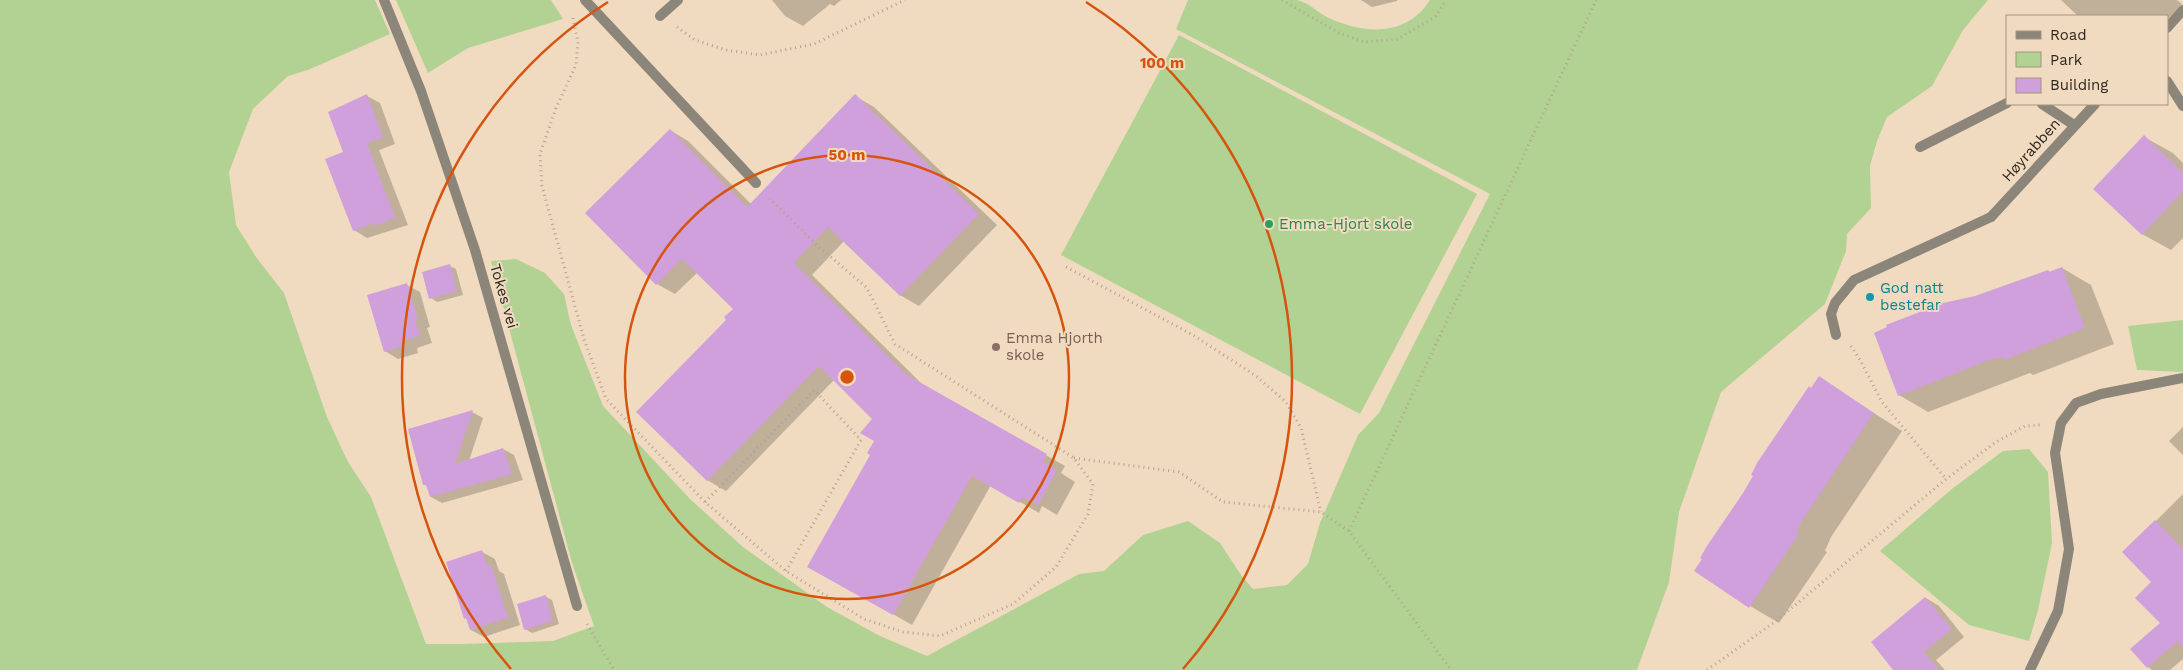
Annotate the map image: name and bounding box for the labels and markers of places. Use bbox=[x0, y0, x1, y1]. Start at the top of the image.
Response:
place label: Emma-Hjort skole bbox=[1279, 215, 1413, 233]
marker: Emma-Hjort skole bbox=[1263, 218, 1275, 230]
place label: God natt bestefar bbox=[1880, 279, 1944, 314]
marker: God natt bestefar bbox=[1864, 291, 1876, 303]
place label: Emma Hjorth skole bbox=[1006, 329, 1103, 364]
marker: Emma Hjorth skole bbox=[990, 341, 1002, 353]
centre of rings bbox=[838, 368, 856, 386]

